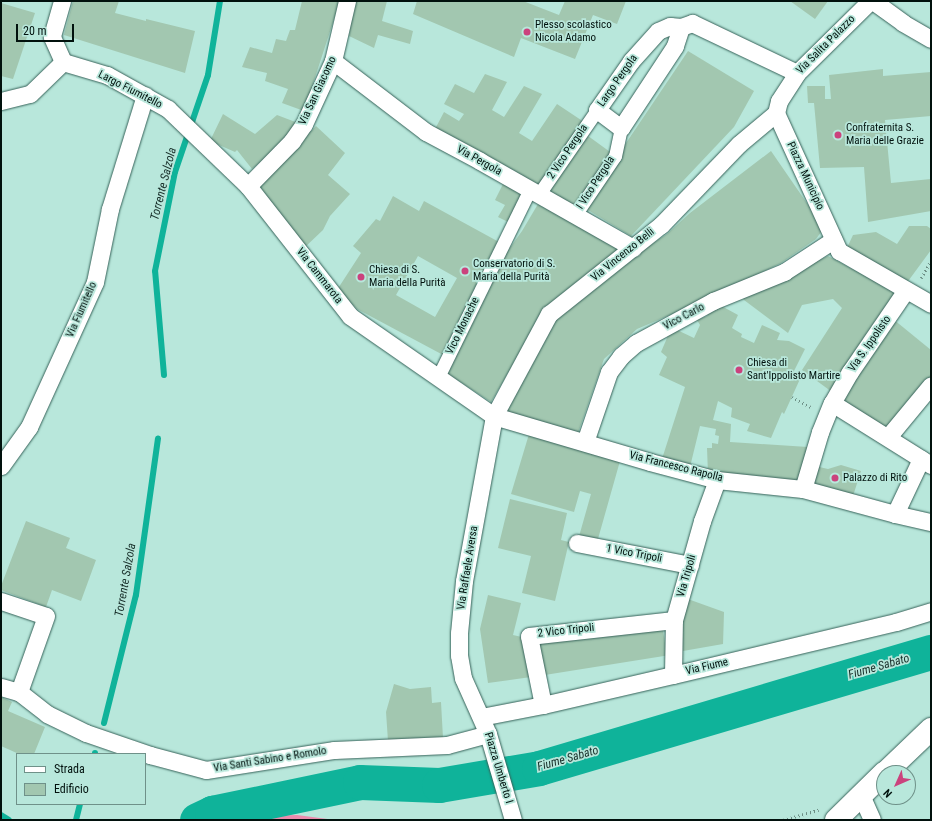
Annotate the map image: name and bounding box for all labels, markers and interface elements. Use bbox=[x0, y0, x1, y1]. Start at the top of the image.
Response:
street label: Via Salita Palazzo bbox=[794, 13, 858, 77]
scale bar bbox=[18, 16, 76, 42]
place label: Plesso scolastico Nicola Adamo bbox=[535, 19, 612, 45]
text: 20 m bbox=[23, 24, 47, 38]
marker: Plesso scolastico Nicola Adamo bbox=[522, 27, 532, 37]
street label: Largo Pergola bbox=[595, 52, 641, 110]
street label: Via San Giacomo bbox=[296, 55, 340, 127]
street label: Largo Fiumitello bbox=[96, 68, 164, 112]
street label: 2 Vico Pergola bbox=[545, 122, 591, 182]
place label: Confraternita S. Maria delle Grazie bbox=[846, 122, 924, 148]
marker: Confraternita S. Maria delle Grazie bbox=[833, 130, 843, 140]
street label: Piazza Municipio bbox=[783, 140, 827, 212]
street label: Via Pergola bbox=[454, 143, 504, 179]
water label: Torrente Salzola bbox=[148, 146, 180, 222]
street label: I Vico Pergola bbox=[574, 154, 618, 212]
street label: Via Vincenzo Belli bbox=[589, 225, 657, 285]
street label: Via Cammarota bbox=[293, 245, 345, 307]
place label: Conservatorio di S. Maria della Purità bbox=[473, 258, 555, 284]
place label: Chiesa di S. Maria della Purità bbox=[369, 264, 446, 290]
marker: Conservatorio di S. Maria della Purità bbox=[460, 266, 470, 276]
marker: Chiesa di S. Maria della Purità bbox=[356, 272, 366, 282]
street label: Via Fiumitello bbox=[64, 280, 100, 340]
street label: Vico Monache bbox=[444, 295, 482, 357]
street label: Vico Carlo bbox=[661, 301, 707, 333]
street label: Via S. Ippolisto bbox=[846, 313, 894, 375]
place label: Chiesa di Sant'Ippolisto Martire bbox=[747, 357, 840, 383]
marker: Chiesa di Sant'Ippolisto Martire bbox=[734, 365, 744, 375]
street label: Via Francesco Rapolla bbox=[628, 449, 724, 485]
place label: Palazzo di Rito bbox=[843, 471, 907, 485]
marker: Palazzo di Rito bbox=[830, 473, 840, 483]
street label: Via Raffaele Aversa bbox=[455, 525, 481, 611]
water label: Torrente Salzola bbox=[112, 542, 140, 618]
street label: 1 Vico Tripoli bbox=[605, 542, 663, 566]
street label: Via Tripoli bbox=[675, 553, 699, 599]
street label: 2 Vico Tripoli bbox=[537, 621, 595, 641]
water label: Fiume Sabato bbox=[847, 651, 911, 683]
street label: Via Fiume bbox=[685, 656, 729, 678]
street label: Piazza Umberto I bbox=[481, 731, 515, 805]
water label: Fiume Sabato bbox=[536, 743, 600, 775]
street label: Via Santi Sabino e Romolo bbox=[213, 745, 327, 775]
legend bbox=[16, 753, 146, 805]
text: Strada bbox=[54, 762, 85, 776]
north arrow bbox=[876, 765, 916, 805]
text: Edificio bbox=[54, 782, 89, 796]
text: N bbox=[881, 786, 895, 800]

